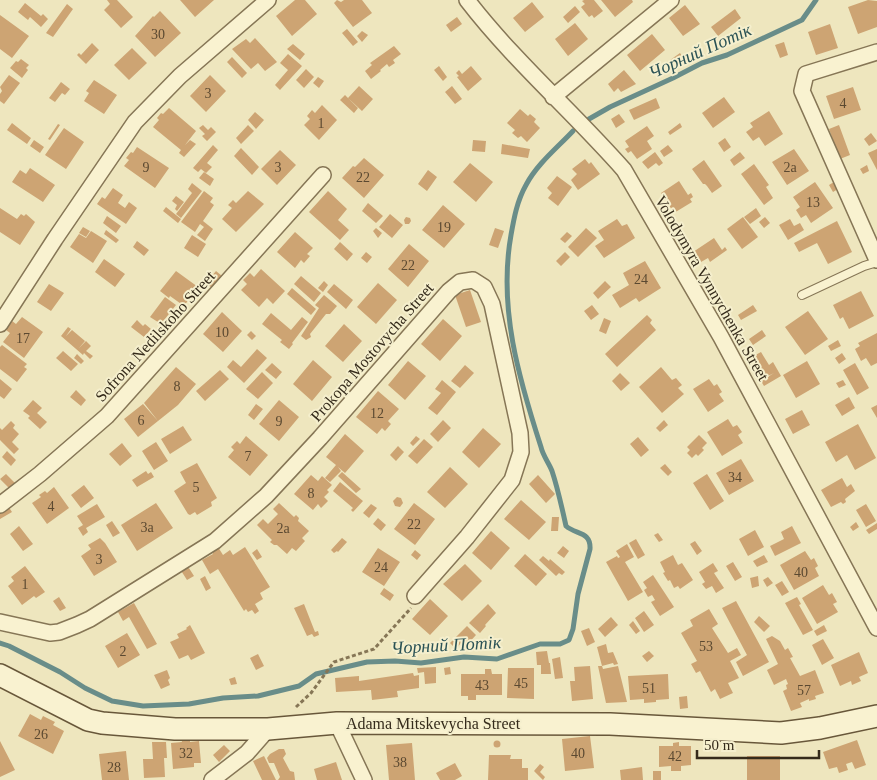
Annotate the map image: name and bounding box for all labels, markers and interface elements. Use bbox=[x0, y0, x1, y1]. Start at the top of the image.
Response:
water label: Чорний Потік bbox=[646, 19, 755, 83]
house number: 30 bbox=[151, 27, 165, 42]
house number: 3 bbox=[205, 86, 212, 101]
house number: 4 bbox=[840, 96, 847, 111]
house number: 1 bbox=[318, 116, 325, 131]
house number: 9 bbox=[143, 160, 150, 175]
house number: 3 bbox=[275, 160, 282, 175]
house number: 2а bbox=[783, 160, 797, 175]
house number: 22 bbox=[356, 170, 370, 185]
street label: Volodymyra Vynnychenka Street bbox=[651, 192, 772, 385]
house number: 13 bbox=[806, 195, 820, 210]
house number: 19 bbox=[437, 220, 451, 235]
house number: 22 bbox=[401, 258, 415, 273]
street label: Sofrona Nedilskoho Street bbox=[92, 267, 218, 405]
house number: 24 bbox=[634, 272, 648, 287]
street label: Prokopa Mostovycha Street bbox=[307, 279, 438, 425]
house number: 10 bbox=[215, 325, 229, 340]
house number: 17 bbox=[16, 331, 30, 346]
house number: 8 bbox=[174, 379, 181, 394]
house number: 12 bbox=[370, 406, 384, 421]
house number: 6 bbox=[138, 413, 145, 428]
house number: 9 bbox=[276, 414, 283, 429]
house number: 7 bbox=[245, 449, 252, 464]
house number: 34 bbox=[728, 470, 742, 485]
house number: 5 bbox=[193, 480, 200, 495]
house number: 8 bbox=[308, 486, 315, 501]
house number: 4 bbox=[48, 499, 55, 514]
house number: 22 bbox=[407, 517, 421, 532]
house number: 3а bbox=[140, 520, 154, 535]
house number: 2а bbox=[276, 521, 290, 536]
house number: 3 bbox=[96, 552, 103, 567]
house number: 24 bbox=[374, 560, 388, 575]
house number: 40 bbox=[794, 565, 808, 580]
house number: 1 bbox=[22, 577, 29, 592]
water label: Чорний Потік bbox=[390, 632, 502, 658]
house number: 53 bbox=[699, 639, 713, 654]
house number: 2 bbox=[120, 644, 127, 659]
house number: 45 bbox=[514, 676, 528, 691]
house number: 43 bbox=[475, 678, 489, 693]
house number: 51 bbox=[642, 681, 656, 696]
house number: 57 bbox=[797, 683, 811, 698]
street label: Adama Mitskevycha Street bbox=[346, 715, 521, 733]
house number: 26 bbox=[34, 727, 48, 742]
scale bar bbox=[697, 728, 820, 760]
text: 50 m bbox=[704, 737, 735, 753]
house number: 32 bbox=[179, 746, 193, 761]
house number: 40 bbox=[571, 746, 585, 761]
house number: 42 bbox=[668, 749, 682, 764]
house number: 38 bbox=[393, 755, 407, 770]
house number: 28 bbox=[107, 760, 121, 775]

